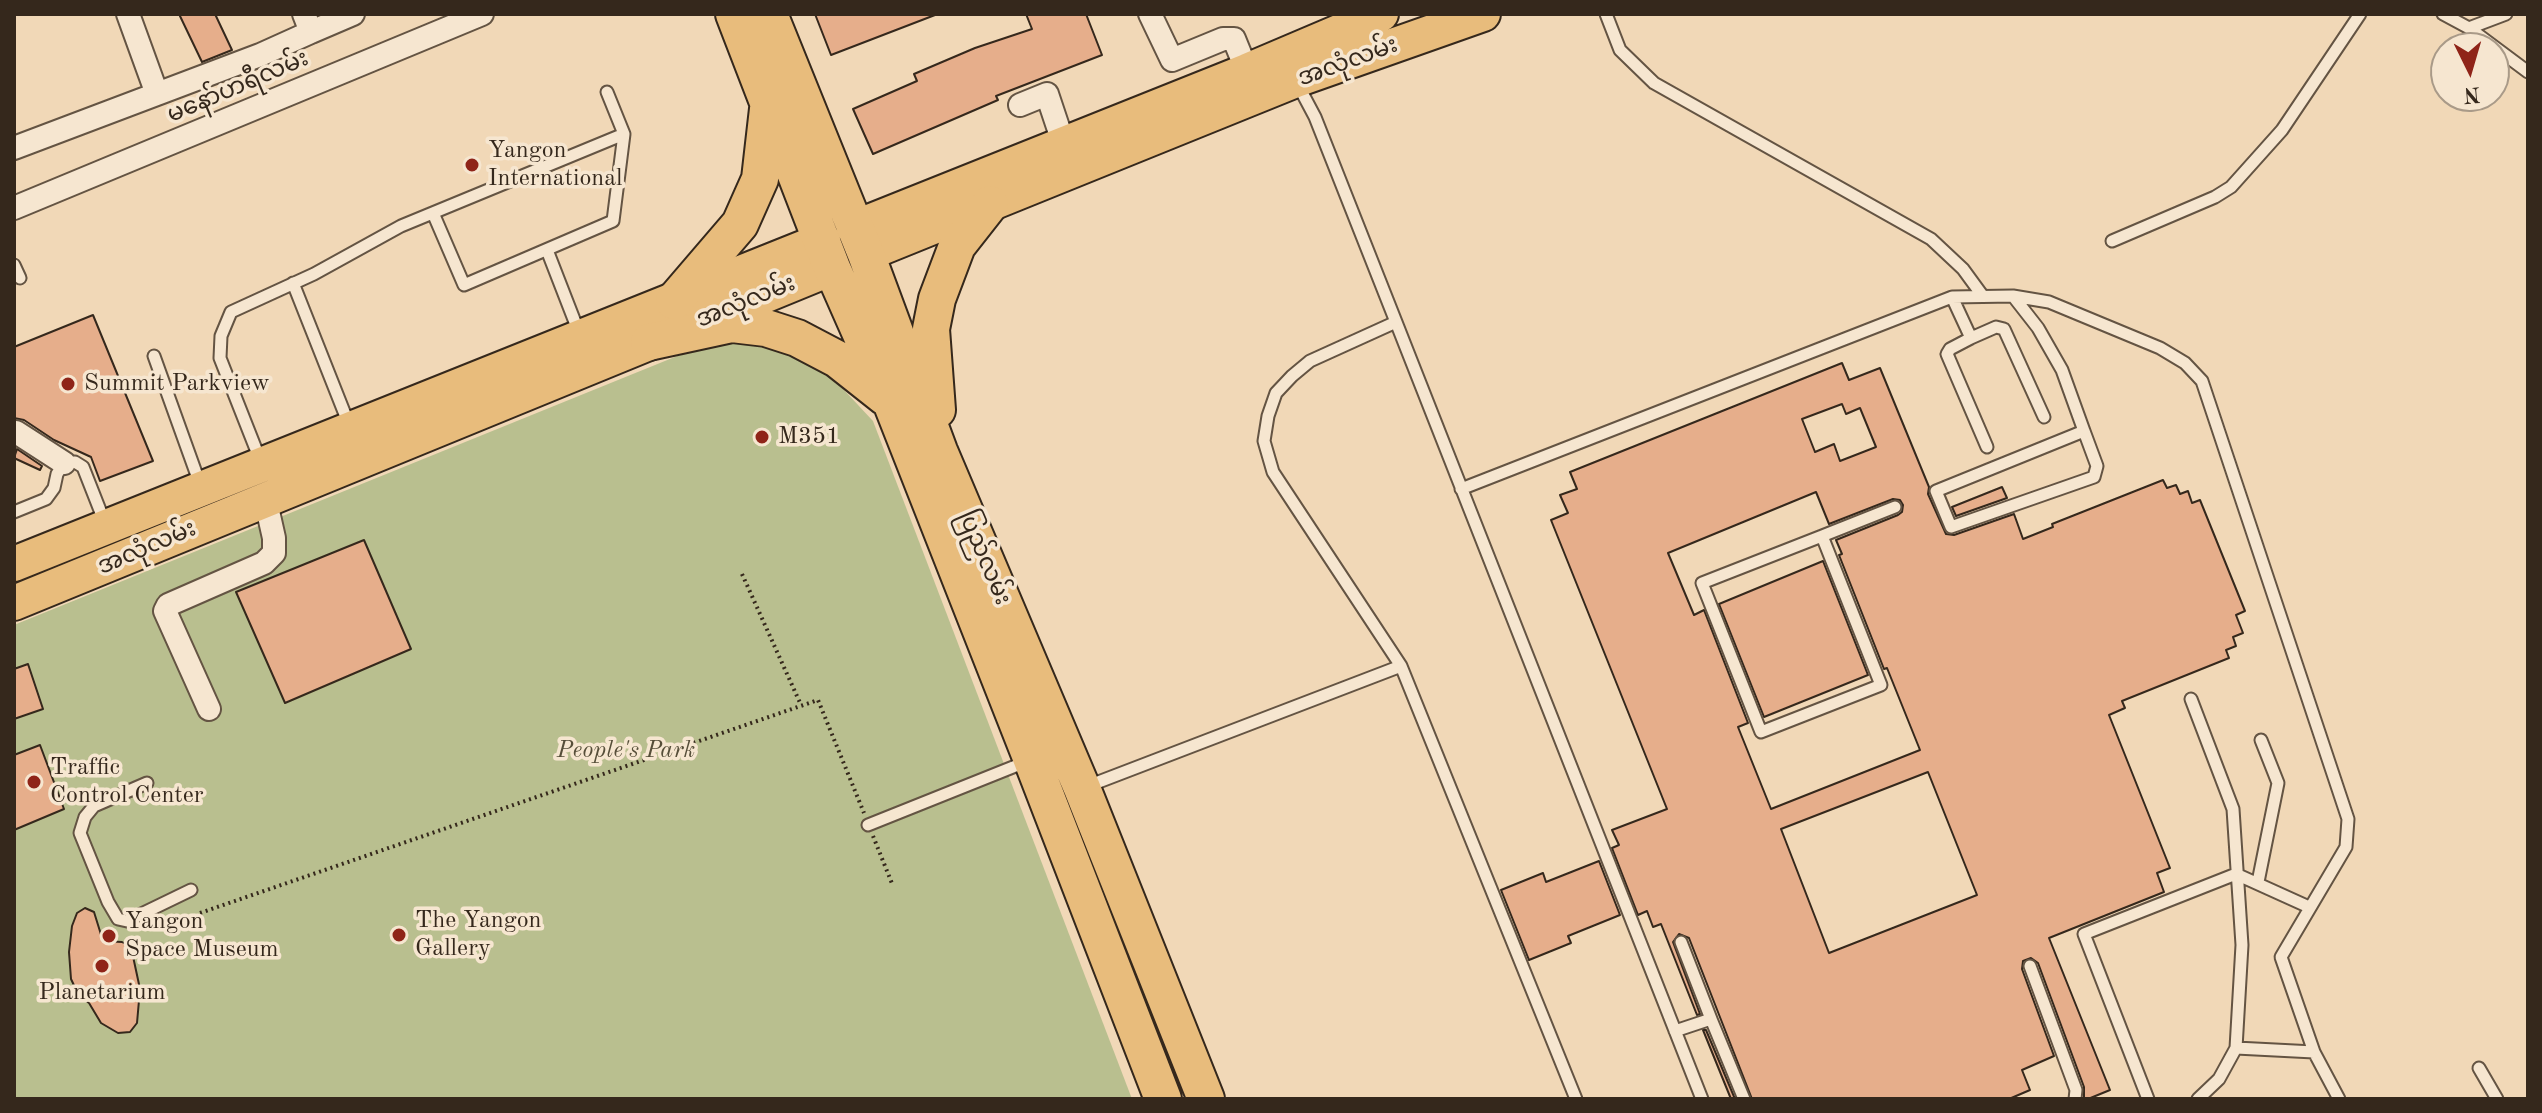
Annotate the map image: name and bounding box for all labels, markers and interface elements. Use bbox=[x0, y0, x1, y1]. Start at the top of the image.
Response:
street label: အလုံလမ်း bbox=[1294, 31, 1402, 93]
north arrow bbox=[2430, 32, 2510, 112]
street label: မနော်ဟရီလမ်း bbox=[163, 44, 313, 130]
text: N bbox=[2463, 82, 2481, 106]
place label: Yangon International bbox=[488, 137, 623, 193]
marker: Yangon International bbox=[463, 156, 481, 174]
street label: အလုံလမ်း bbox=[692, 269, 800, 335]
place label: Summit Parkview bbox=[84, 370, 270, 398]
marker: Summit Parkview bbox=[59, 375, 77, 393]
place label: M351 bbox=[778, 423, 840, 451]
marker: M351 bbox=[753, 428, 771, 446]
street label: ပြည်လမ်း bbox=[951, 506, 1017, 610]
street label: အလုံလမ်း bbox=[93, 514, 201, 582]
park label: People's Park bbox=[557, 737, 695, 765]
place label: Traffic Control Center bbox=[50, 754, 204, 810]
marker: Traffic Control Center bbox=[25, 773, 43, 791]
place label: The Yangon Gallery bbox=[415, 907, 542, 963]
place label: Yangon Space Museum bbox=[125, 908, 279, 964]
marker: The Yangon Gallery bbox=[390, 926, 408, 944]
marker: Yangon Space Museum bbox=[100, 927, 118, 945]
marker: Planetarium bbox=[93, 957, 111, 975]
place label: Planetarium bbox=[38, 979, 166, 1007]

